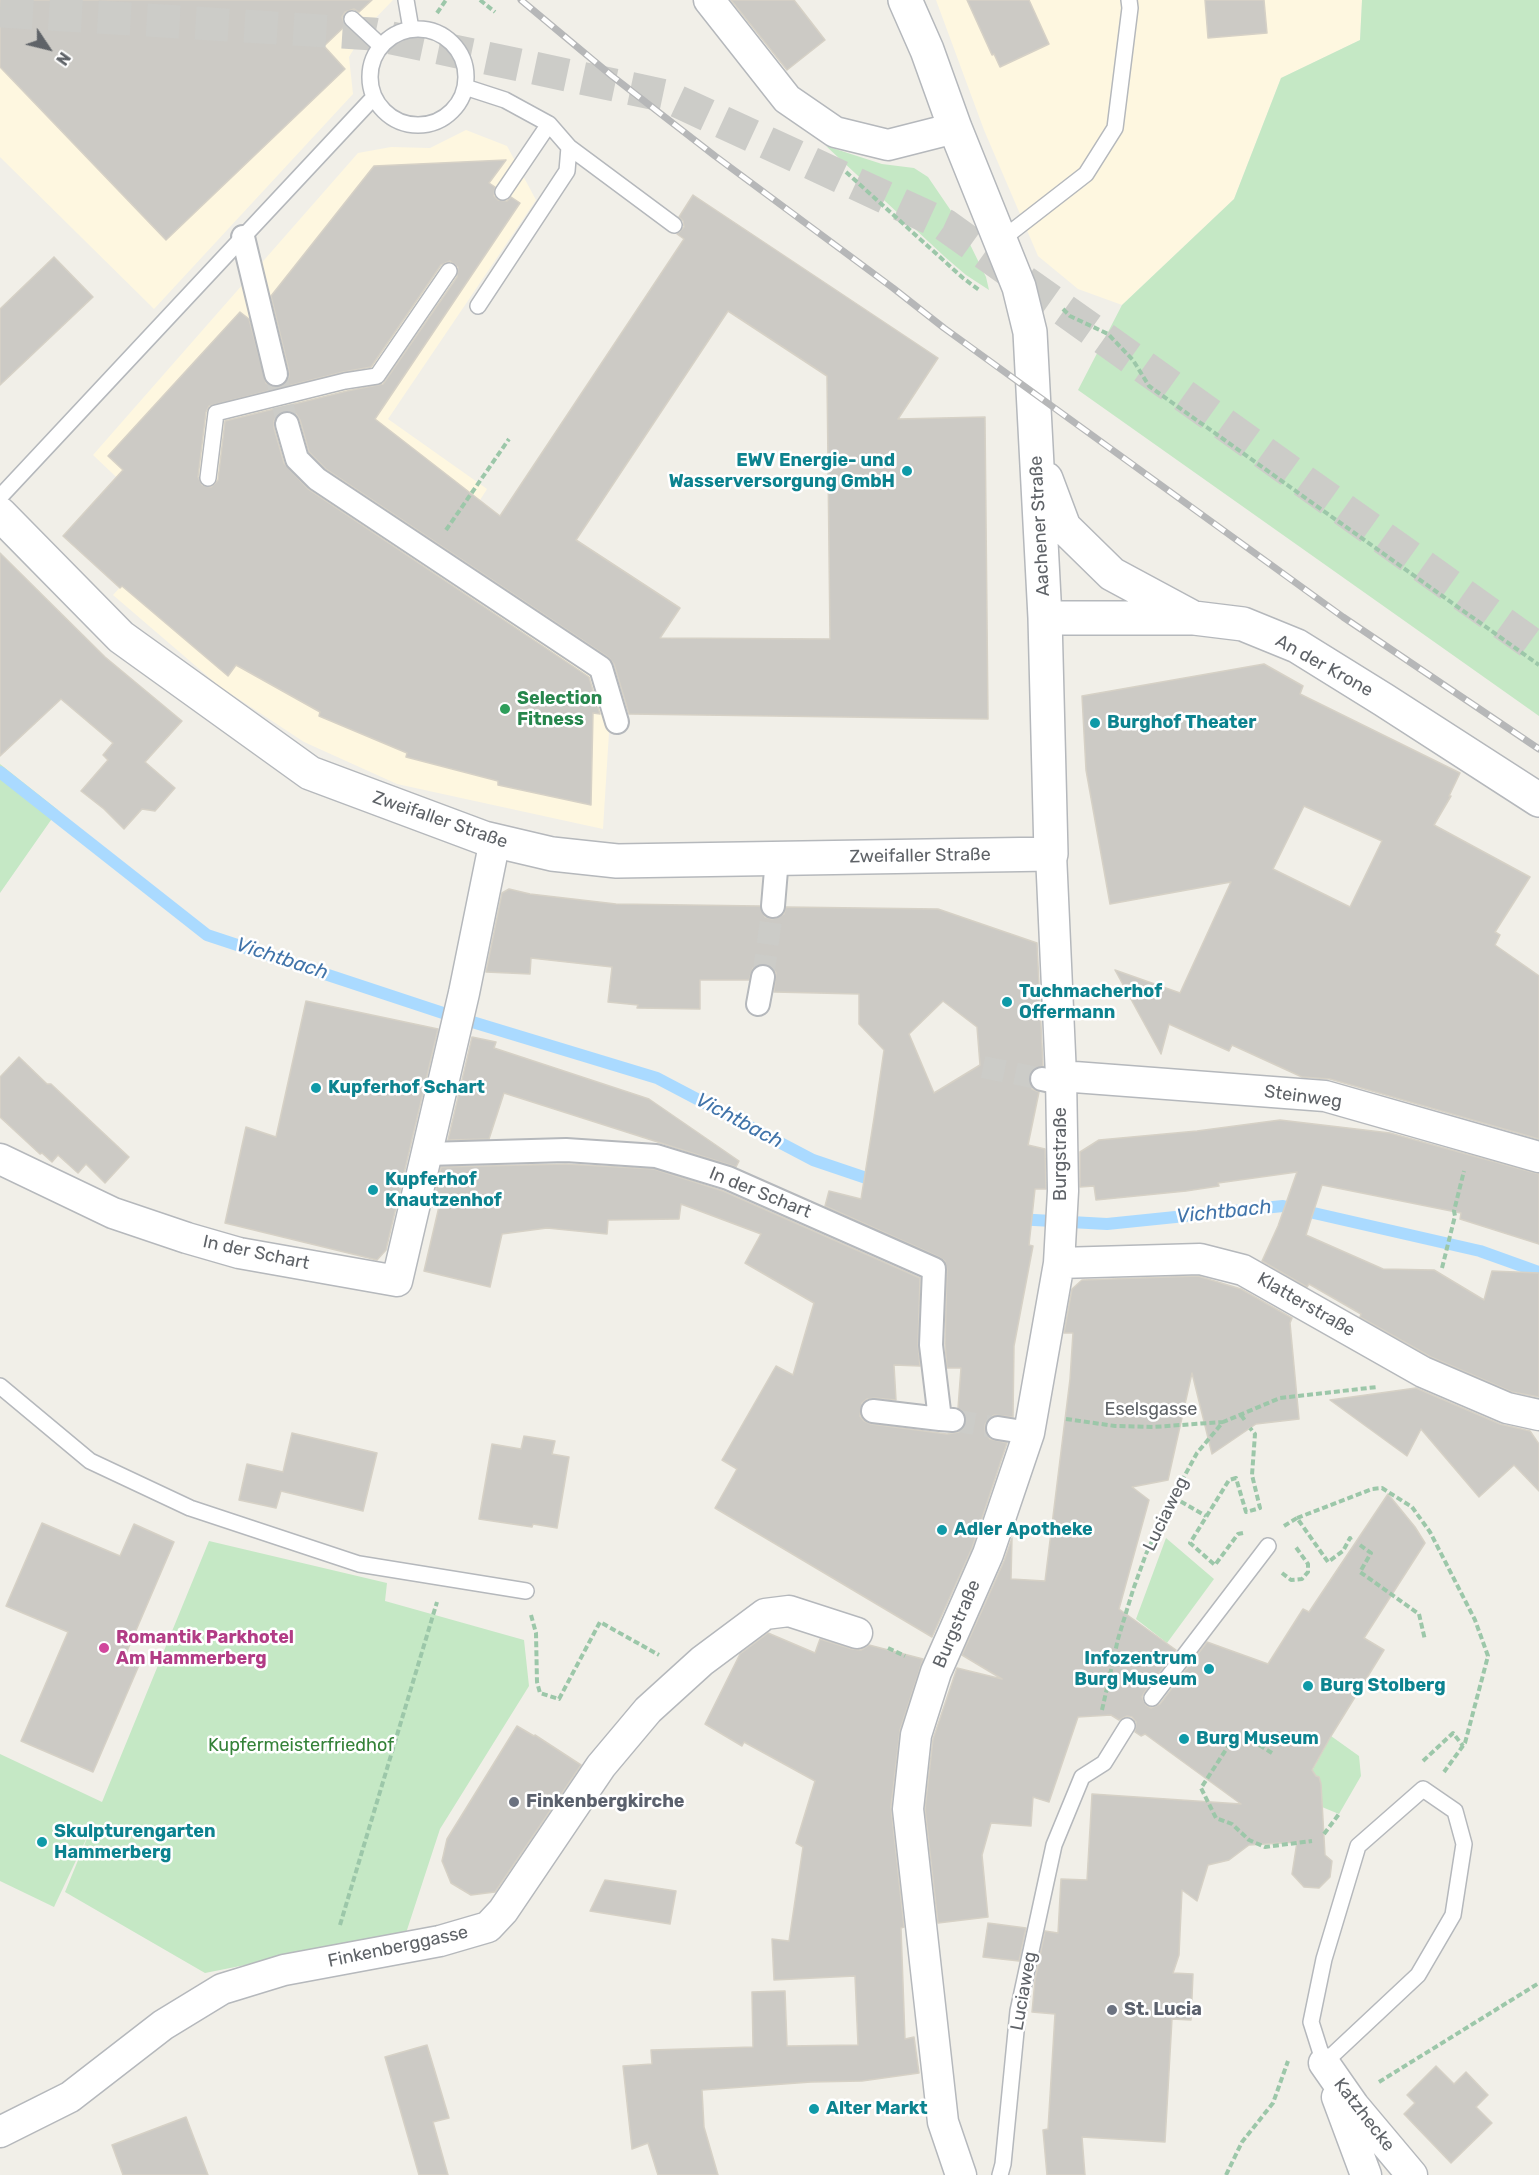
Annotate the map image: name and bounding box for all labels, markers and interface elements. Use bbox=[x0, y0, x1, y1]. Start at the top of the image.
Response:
north arrow bbox=[18, 18, 78, 78]
text: N bbox=[52, 48, 74, 69]
place label: EWV Energie- und Wasserversorgung GmbH bbox=[669, 450, 895, 492]
street label: Aachener Straße bbox=[1026, 455, 1054, 597]
marker: EWV Energie- und Wasserversorgung GmbH bbox=[900, 464, 914, 478]
street label: An der Krone bbox=[1271, 630, 1377, 702]
place label: Selection Fitness bbox=[517, 688, 602, 730]
marker: Selection Fitness bbox=[498, 702, 512, 716]
place label: Burghof Theater bbox=[1107, 712, 1256, 734]
marker: Burghof Theater bbox=[1088, 716, 1102, 730]
street label: Zweifaller Straße bbox=[370, 787, 510, 853]
street label: Zweifaller Straße bbox=[849, 844, 991, 868]
water label: Vichtbach bbox=[233, 933, 331, 985]
place label: Tuchmacherhof Offermann bbox=[1019, 981, 1162, 1024]
marker: Tuchmacherhof Offermann bbox=[1000, 995, 1014, 1009]
place label: Kupferhof Schart bbox=[328, 1077, 485, 1099]
marker: Kupferhof Schart bbox=[309, 1081, 323, 1095]
street label: Steinweg bbox=[1263, 1081, 1343, 1113]
water label: Vichtbach bbox=[691, 1088, 787, 1154]
street label: Burgstraße bbox=[1050, 1107, 1072, 1201]
street label: In der Schart bbox=[706, 1163, 814, 1223]
place label: Kupferhof Knautzenhof bbox=[385, 1169, 502, 1212]
marker: Kupferhof Knautzenhof bbox=[366, 1183, 380, 1197]
water label: Vichtbach bbox=[1175, 1195, 1273, 1229]
street label: In der Schart bbox=[201, 1231, 311, 1275]
street label: Klatterstraße bbox=[1253, 1268, 1359, 1342]
street label: Eselsgasse bbox=[1105, 1399, 1197, 1421]
street label: Luciaweg bbox=[1139, 1473, 1193, 1555]
place label: Adler Apotheke bbox=[954, 1519, 1093, 1541]
marker: Adler Apotheke bbox=[935, 1523, 949, 1537]
street label: Burgstraße bbox=[929, 1577, 985, 1671]
place label: Romantik Parkhotel Am Hammerberg bbox=[116, 1627, 294, 1670]
marker: Romantik Parkhotel Am Hammerberg bbox=[97, 1641, 111, 1655]
place label: Infozentrum Burg Museum bbox=[1074, 1648, 1197, 1690]
marker: Infozentrum Burg Museum bbox=[1202, 1662, 1216, 1676]
place label: Burg Stolberg bbox=[1320, 1675, 1446, 1697]
marker: Burg Stolberg bbox=[1301, 1679, 1315, 1693]
place label: Burg Museum bbox=[1196, 1728, 1319, 1750]
marker: Burg Museum bbox=[1177, 1732, 1191, 1746]
park label: Kupfermeisterfriedhof bbox=[208, 1735, 394, 1757]
place label: Finkenbergkirche bbox=[526, 1791, 685, 1813]
marker: Finkenbergkirche bbox=[507, 1795, 521, 1809]
place label: Skulpturengarten Hammerberg bbox=[54, 1821, 216, 1864]
marker: Skulpturengarten Hammerberg bbox=[35, 1835, 49, 1849]
street label: Finkenberggasse bbox=[326, 1922, 470, 1972]
street label: Luciaweg bbox=[1006, 1950, 1042, 2032]
place label: St. Lucia bbox=[1124, 1999, 1202, 2021]
marker: St. Lucia bbox=[1105, 2003, 1119, 2017]
street label: Katzhecke bbox=[1329, 2074, 1399, 2156]
place label: Alter Markt bbox=[826, 2098, 928, 2120]
marker: Alter Markt bbox=[807, 2102, 821, 2116]

